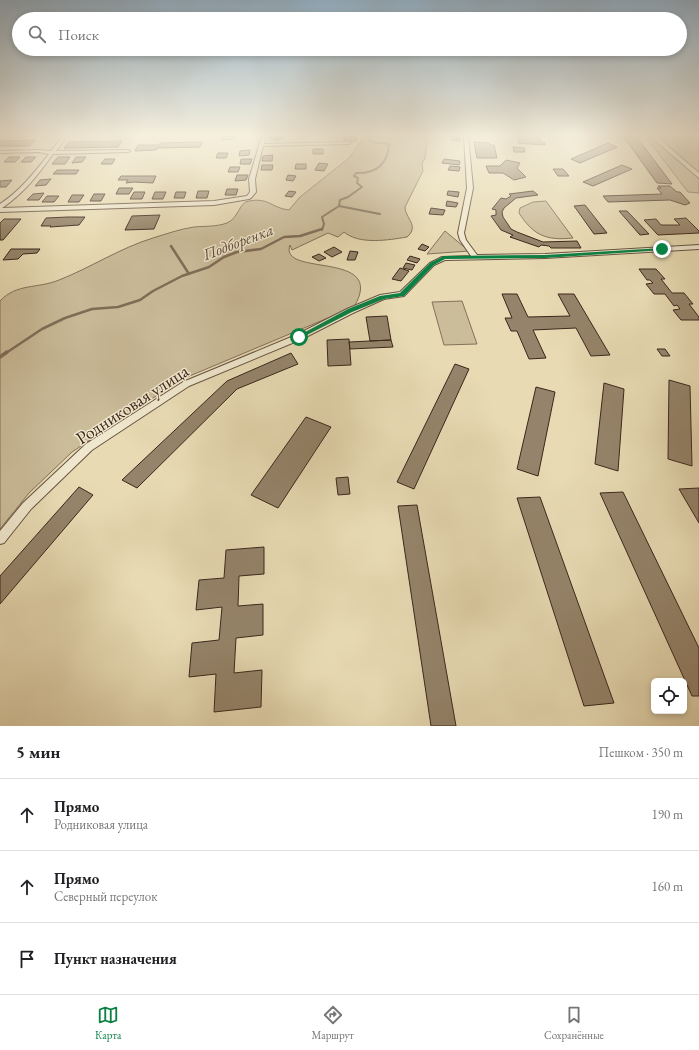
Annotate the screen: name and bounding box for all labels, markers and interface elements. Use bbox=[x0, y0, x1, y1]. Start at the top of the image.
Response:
search box bbox=[12, 12, 687, 56]
icon: search bbox=[26, 23, 48, 45]
text: Поиск bbox=[58, 25, 99, 44]
water label: Подборенка bbox=[199, 219, 276, 265]
route end bbox=[653, 240, 671, 258]
route start bbox=[290, 328, 308, 346]
street label: Родниковая улица bbox=[71, 358, 194, 449]
map controls bbox=[651, 678, 687, 714]
button: locate bbox=[651, 678, 687, 714]
text: 5 мин bbox=[16, 741, 60, 763]
text: Пешком · 350 m bbox=[599, 744, 683, 761]
text: Прямо bbox=[54, 797, 99, 816]
icon: ahead bbox=[16, 804, 38, 826]
text: 190 m bbox=[652, 806, 683, 823]
text: Родниковая улица bbox=[54, 816, 148, 833]
text: Прямо bbox=[54, 869, 99, 888]
icon: ahead bbox=[16, 876, 38, 898]
text: 160 m bbox=[652, 878, 683, 895]
text: Северный переулок bbox=[54, 888, 158, 905]
icon: arrive bbox=[16, 948, 38, 970]
text: Пункт назначения bbox=[54, 949, 177, 968]
tab: Карта bbox=[95, 1004, 121, 1042]
tab: Маршрут bbox=[312, 1004, 354, 1042]
tab: Сохранённые bbox=[544, 1004, 604, 1042]

